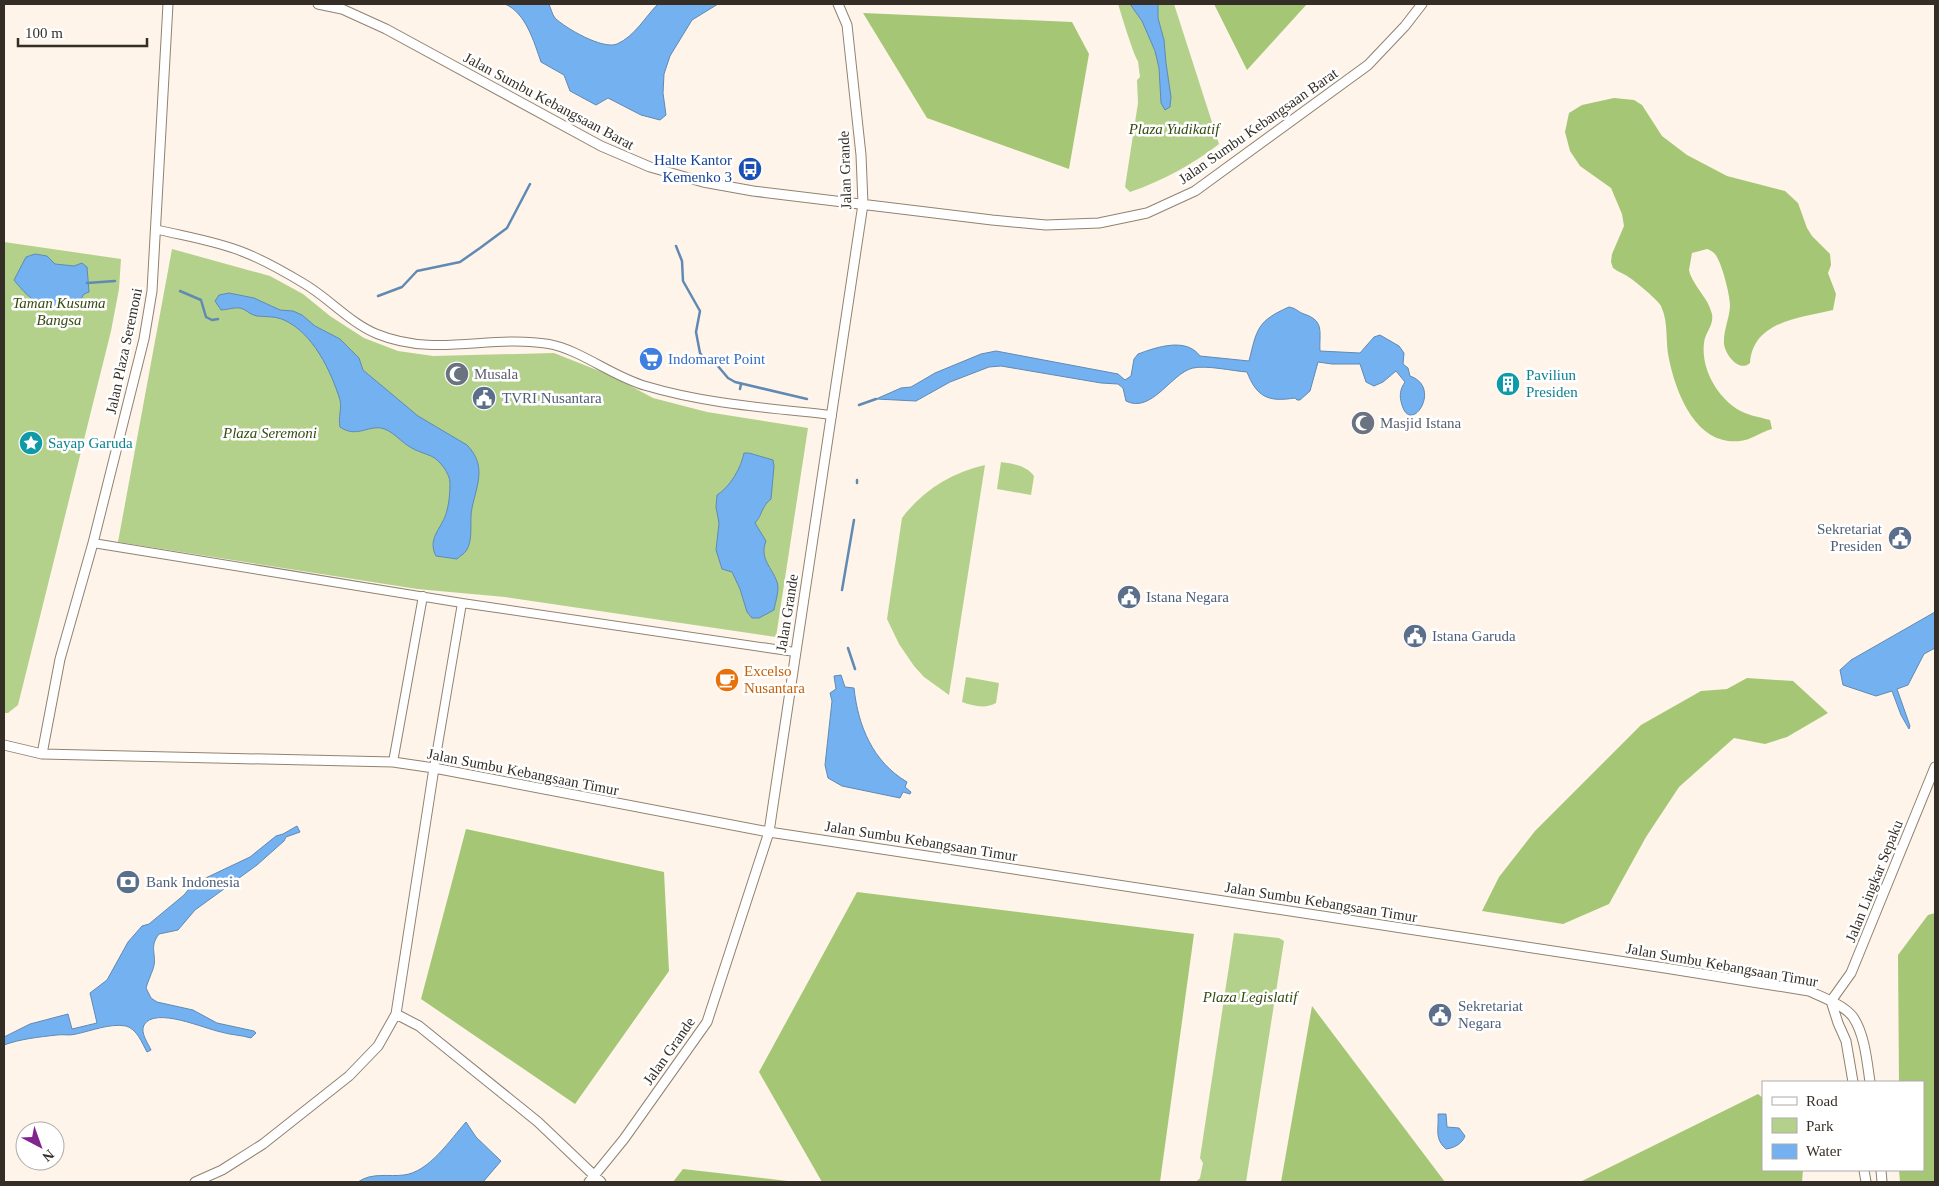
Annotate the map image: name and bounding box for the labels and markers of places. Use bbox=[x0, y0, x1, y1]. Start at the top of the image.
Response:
place label: Halte Kantor Kemenko 3 bbox=[654, 152, 732, 185]
bus stop icon: Halte Kantor Kemenko 3 bbox=[737, 156, 763, 182]
supermarket icon: Indomaret Point bbox=[638, 346, 664, 372]
place label: Indomaret Point bbox=[668, 351, 766, 367]
mosque icon: Musala bbox=[444, 361, 470, 387]
place label: Musala bbox=[474, 366, 519, 382]
place label: Paviliun Presiden bbox=[1526, 367, 1578, 400]
building icon: Paviliun Presiden bbox=[1495, 371, 1521, 397]
public building icon: TVRI Nusantara bbox=[471, 385, 497, 411]
place label: TVRI Nusantara bbox=[502, 390, 602, 406]
mosque icon: Masjid Istana bbox=[1350, 410, 1376, 436]
place label: Masjid Istana bbox=[1380, 415, 1462, 431]
place icon: Sayap Garuda bbox=[18, 430, 44, 456]
place label: Sayap Garuda bbox=[48, 435, 133, 451]
place label: Sekretariat Presiden bbox=[1817, 521, 1883, 554]
public building icon: Sekretariat Presiden bbox=[1887, 525, 1913, 551]
public building icon: Istana Negara bbox=[1116, 584, 1142, 610]
place label: Istana Negara bbox=[1146, 589, 1229, 605]
public building icon: Istana Garuda bbox=[1402, 623, 1428, 649]
place label: Istana Garuda bbox=[1432, 628, 1516, 644]
place label: Excelso Nusantara bbox=[744, 663, 805, 696]
cafe icon: Excelso Nusantara bbox=[714, 667, 740, 693]
bank icon: Bank Indonesia bbox=[115, 869, 141, 895]
place label: Bank Indonesia bbox=[146, 874, 240, 890]
place label: Sekretariat Negara bbox=[1458, 998, 1524, 1031]
public building icon: Sekretariat Negara bbox=[1427, 1002, 1453, 1028]

